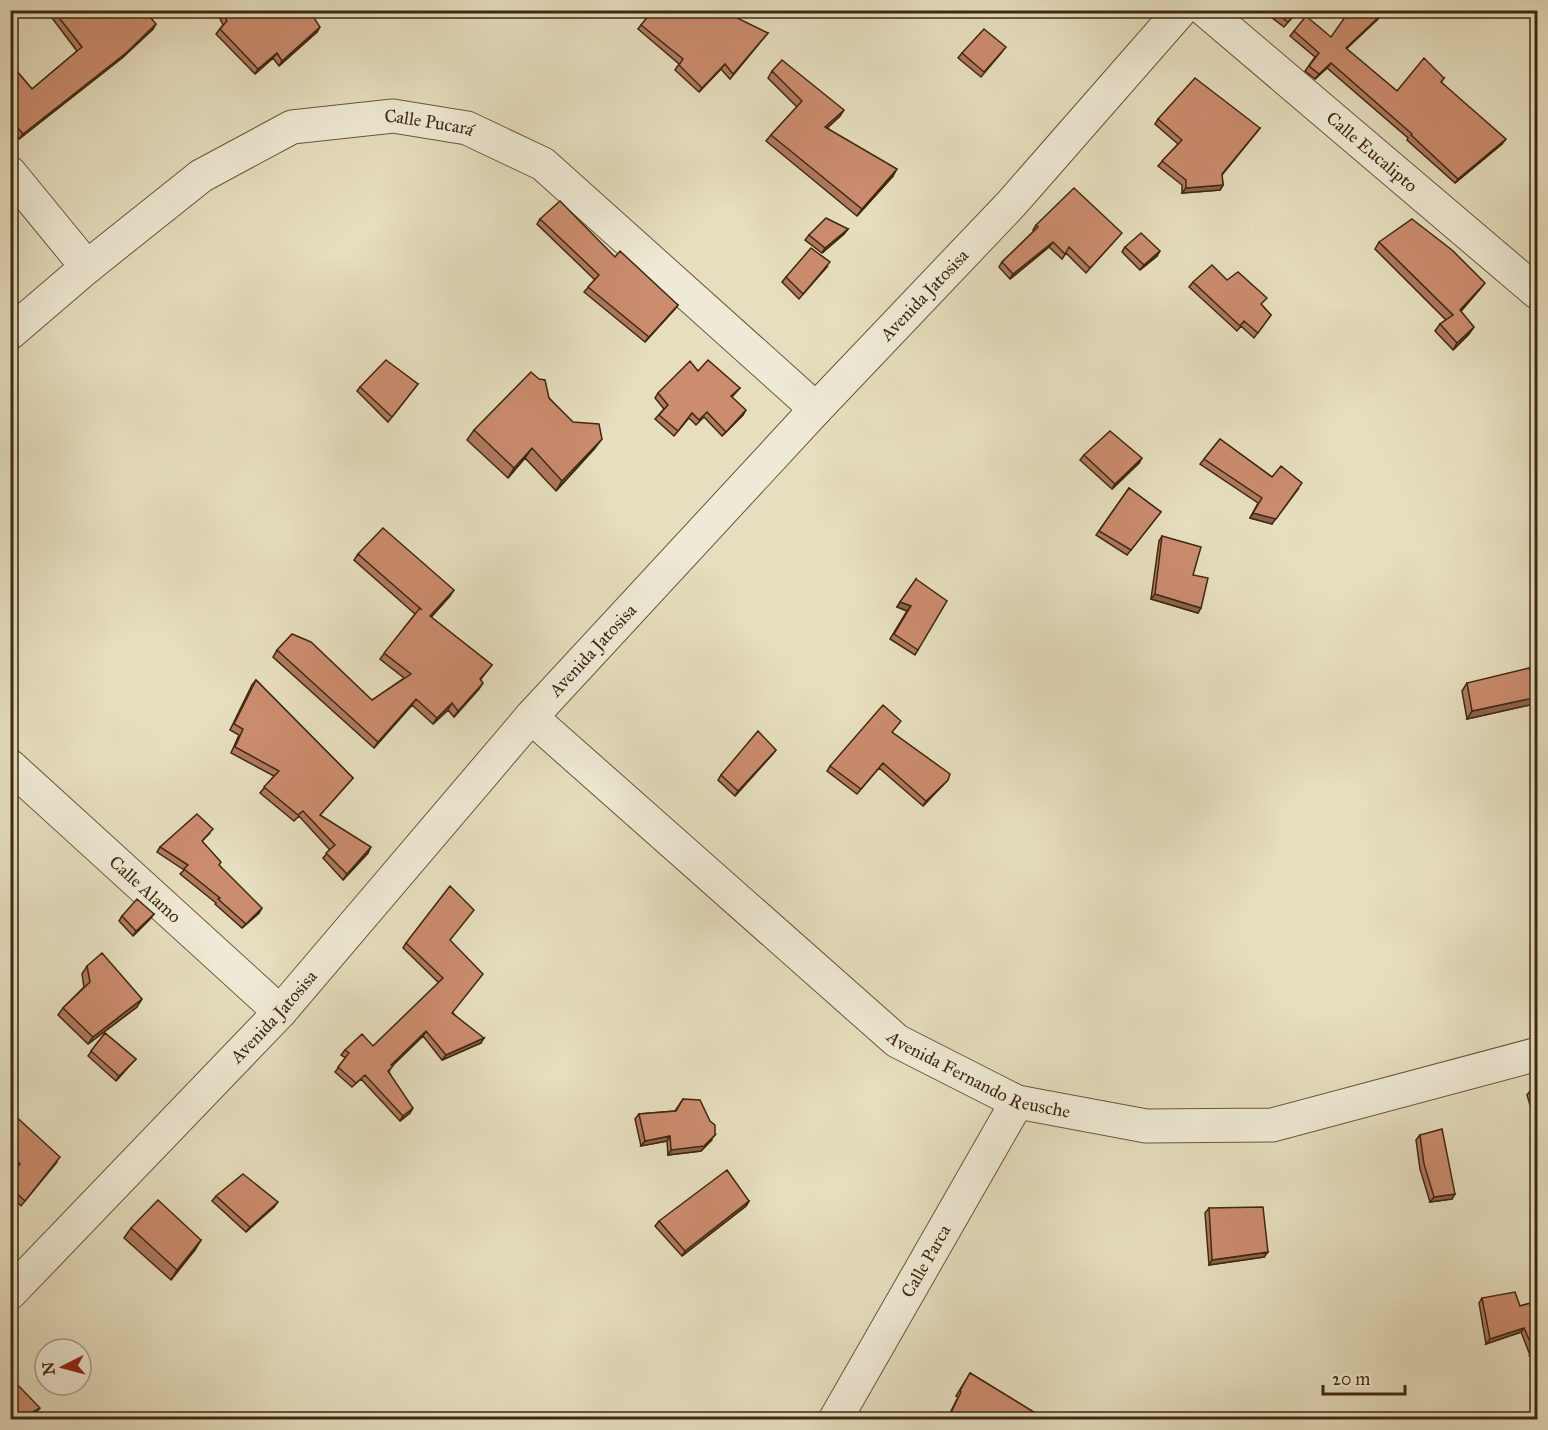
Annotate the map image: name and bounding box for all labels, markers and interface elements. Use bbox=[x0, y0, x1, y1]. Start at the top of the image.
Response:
street label: Calle Pucará bbox=[383, 105, 478, 141]
street label: Calle Eucalipto bbox=[1322, 107, 1422, 197]
street label: Avenida Jatosisa bbox=[875, 244, 973, 346]
street label: Avenida Jatosisa bbox=[544, 599, 641, 702]
street label: Calle Alamo bbox=[105, 851, 186, 928]
street label: Avenida Jatosisa bbox=[225, 965, 322, 1069]
street label: Avenida Fernando Reusche bbox=[881, 1025, 1072, 1123]
street label: Calle Parca bbox=[896, 1220, 956, 1302]
north arrow bbox=[33, 1337, 93, 1397]
scale bar bbox=[1323, 1358, 1406, 1396]
text: N bbox=[38, 1360, 59, 1376]
text: 20 m bbox=[1332, 1368, 1370, 1390]

